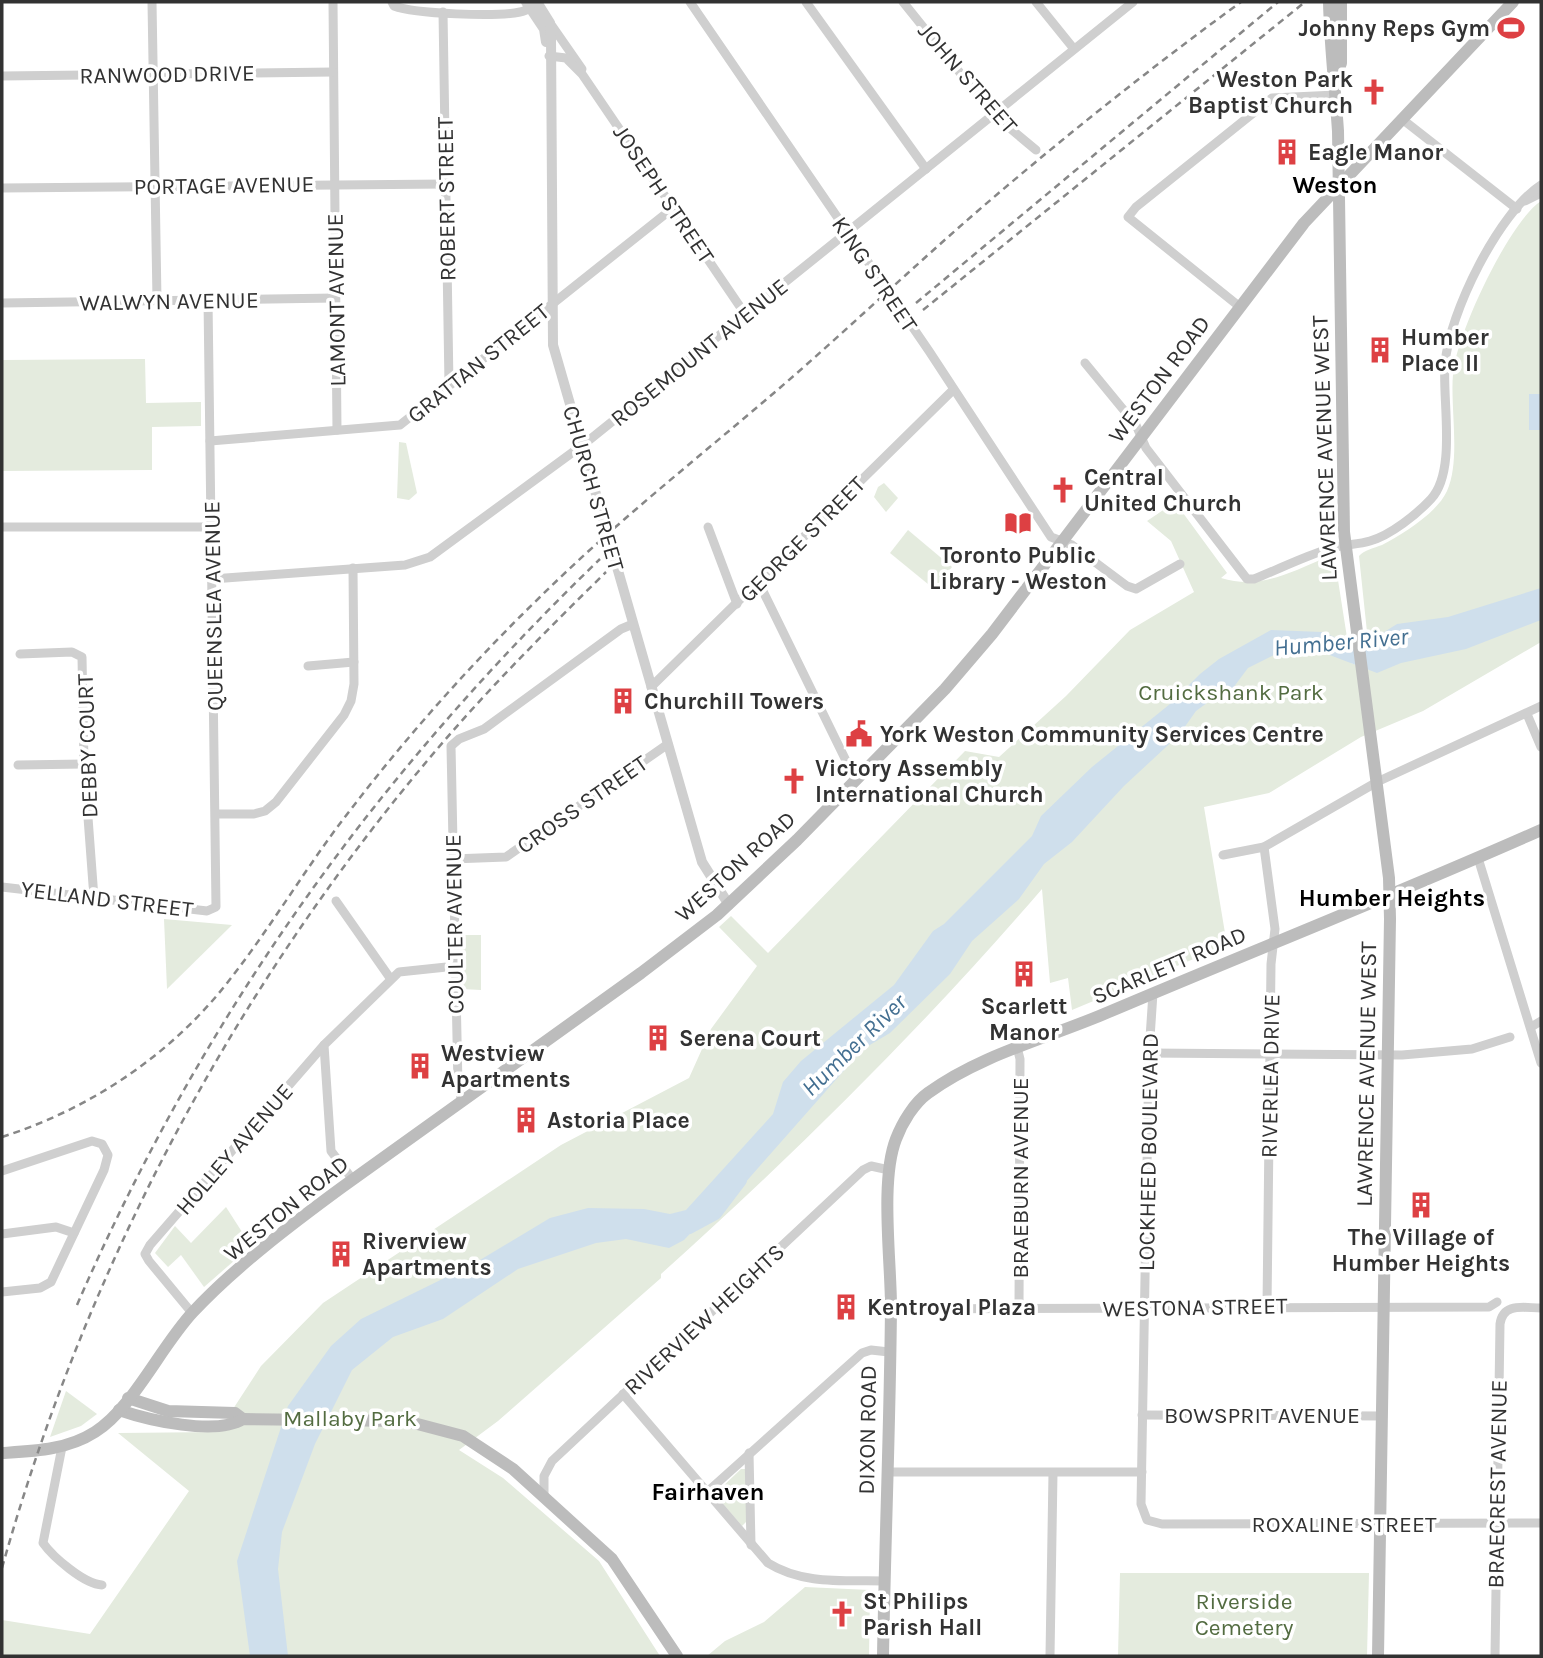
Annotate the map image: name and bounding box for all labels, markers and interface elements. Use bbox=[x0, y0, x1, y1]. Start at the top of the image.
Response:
sports icon: Johnny Reps Gym bbox=[1496, 13, 1526, 43]
place label: Johnny Reps Gym bbox=[1298, 15, 1490, 42]
street label: JOHN STREET bbox=[912, 18, 1023, 139]
street label: RANWOOD DRIVE bbox=[79, 59, 255, 90]
place label: Weston Park Baptist Church bbox=[1188, 66, 1353, 119]
church icon: Weston Park Baptist Church bbox=[1359, 77, 1389, 107]
street label: ROBERT STREET bbox=[432, 116, 461, 281]
street label: JOSEPH STREET bbox=[607, 120, 720, 269]
building icon: Eagle Manor bbox=[1272, 137, 1302, 167]
place label: Eagle Manor bbox=[1308, 139, 1443, 166]
street label: PORTAGE AVENUE bbox=[133, 170, 315, 201]
district label: Weston bbox=[1292, 171, 1378, 199]
street label: KING STREET bbox=[826, 211, 923, 337]
street label: LAMONT AVENUE bbox=[321, 213, 352, 387]
street label: ROSEMOUNT AVENUE bbox=[605, 273, 793, 432]
street label: WALWYN AVENUE bbox=[79, 286, 259, 317]
street label: GRATTAN STREET bbox=[402, 298, 555, 429]
street label: WESTON ROAD bbox=[1103, 310, 1216, 448]
street label: LAWRENCE AVENUE WEST bbox=[1306, 314, 1343, 581]
place label: Humber Place II bbox=[1401, 324, 1489, 377]
building icon: Humber Place II bbox=[1365, 335, 1395, 365]
street label: CHURCH STREET bbox=[557, 403, 630, 574]
place label: Central United Church bbox=[1084, 464, 1242, 517]
street label: GEORGE STREET bbox=[734, 471, 871, 608]
church icon: Central United Church bbox=[1048, 475, 1078, 505]
street label: QUEENSLEA AVENUE bbox=[198, 501, 229, 711]
library icon: Toronto Public Library - Weston bbox=[1003, 508, 1033, 538]
place label: Toronto Public Library - Weston bbox=[929, 542, 1107, 595]
water label: Humber River bbox=[1273, 622, 1410, 662]
street label: DEBBY COURT bbox=[71, 673, 104, 819]
park label: Cruickshank Park bbox=[1138, 679, 1324, 706]
building icon: Churchill Towers bbox=[608, 686, 638, 716]
place label: Churchill Towers bbox=[644, 688, 824, 715]
public building icon: York Weston Community Services Centre bbox=[844, 719, 874, 749]
place label: York Weston Community Services Centre bbox=[880, 721, 1324, 748]
street label: CROSS STREET bbox=[512, 749, 653, 859]
place label: Victory Assembly International Church bbox=[815, 755, 1044, 808]
church icon: Victory Assembly International Church bbox=[779, 766, 809, 796]
street label: WESTON ROAD bbox=[670, 805, 801, 927]
street label: COULTER AVENUE bbox=[439, 834, 470, 1014]
street label: YELLAND STREET bbox=[19, 876, 195, 924]
district label: Humber Heights bbox=[1299, 884, 1485, 912]
street label: SCARLETT ROAD bbox=[1088, 921, 1250, 1010]
street label: LAWRENCE AVENUE WEST bbox=[1351, 941, 1382, 1207]
building icon: Scarlett Manor bbox=[1009, 959, 1039, 989]
water label: Humber River bbox=[796, 988, 913, 1102]
place label: Scarlett Manor bbox=[981, 993, 1067, 1046]
street label: RIVERLEA DRIVE bbox=[1256, 994, 1285, 1158]
building icon: Serena Court bbox=[643, 1023, 673, 1053]
place label: Serena Court bbox=[679, 1025, 821, 1052]
street label: LOCKHEED BOULEVARD bbox=[1133, 1033, 1164, 1271]
place label: Westview Apartments bbox=[441, 1040, 571, 1093]
building icon: Westview Apartments bbox=[405, 1051, 435, 1081]
street label: BRAEBURN AVENUE bbox=[1007, 1077, 1034, 1279]
street label: HOLLEY AVENUE bbox=[170, 1078, 299, 1220]
building icon: Astoria Place bbox=[511, 1105, 541, 1135]
place label: Astoria Place bbox=[547, 1107, 690, 1134]
street label: WESTON ROAD bbox=[219, 1150, 354, 1267]
building icon: The Village of Humber Heights bbox=[1406, 1190, 1436, 1220]
place label: The Village of Humber Heights bbox=[1332, 1224, 1510, 1277]
place label: Riverview Apartments bbox=[362, 1228, 492, 1281]
street label: RIVERVIEW HEIGHTS bbox=[619, 1238, 790, 1401]
building icon: Riverview Apartments bbox=[326, 1239, 356, 1269]
building icon: Kentroyal Plaza bbox=[831, 1292, 861, 1322]
street label: WESTONA STREET bbox=[1102, 1292, 1288, 1323]
place label: Kentroyal Plaza bbox=[867, 1294, 1036, 1321]
street label: DIXON ROAD bbox=[853, 1365, 882, 1495]
street label: BRAECREST AVENUE bbox=[1482, 1379, 1513, 1589]
street label: BOWSPRIT AVENUE bbox=[1164, 1402, 1360, 1429]
park label: Mallaby Park bbox=[283, 1405, 417, 1432]
district label: Fairhaven bbox=[652, 1478, 765, 1506]
street label: ROXALINE STREET bbox=[1252, 1511, 1437, 1538]
place label: St Philips Parish Hall bbox=[863, 1588, 982, 1641]
park label: Riverside Cemetery bbox=[1195, 1588, 1294, 1641]
church icon: St Philips Parish Hall bbox=[827, 1599, 857, 1629]

